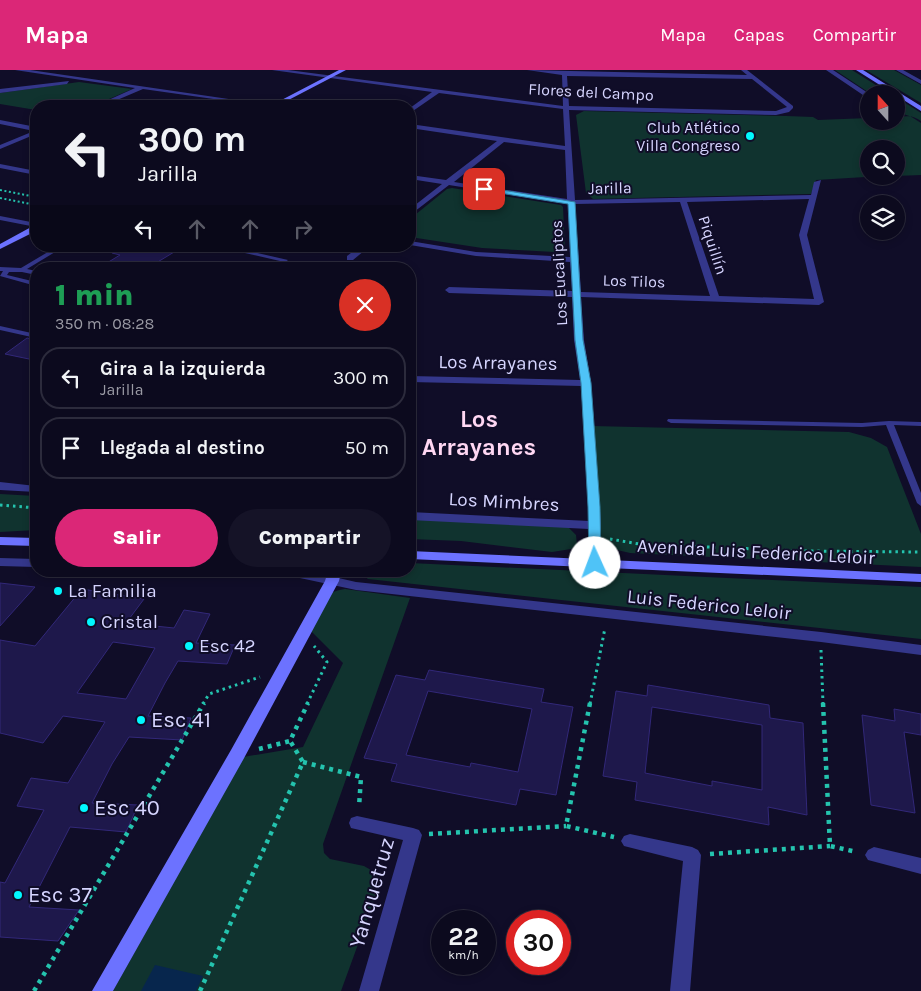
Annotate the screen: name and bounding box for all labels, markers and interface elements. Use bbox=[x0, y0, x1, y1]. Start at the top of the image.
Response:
text: Mapa bbox=[25, 21, 89, 49]
text: Mapa bbox=[660, 24, 706, 46]
text: Capas bbox=[734, 24, 785, 46]
text: Compartir bbox=[813, 24, 896, 46]
street label: Flores del Campo bbox=[528, 79, 654, 105]
north arrow bbox=[860, 85, 905, 130]
map controls bbox=[860, 85, 905, 240]
place label: Club Atlético Villa Congreso bbox=[636, 118, 740, 155]
text: 300 m bbox=[138, 119, 246, 160]
icon: left bbox=[55, 120, 120, 185]
marker: Club Atlético Villa Congreso bbox=[744, 130, 756, 142]
button: search bbox=[860, 140, 905, 185]
text: Jarilla bbox=[138, 161, 198, 187]
pin bbox=[463, 168, 505, 210]
icon: arrive bbox=[470, 175, 498, 203]
street label: Jarilla bbox=[588, 178, 632, 198]
button: layers bbox=[860, 195, 905, 240]
street label: Piquillín bbox=[695, 213, 731, 277]
icon: left bbox=[130, 215, 158, 243]
icon: ahead bbox=[183, 215, 211, 243]
icon: ahead bbox=[236, 215, 264, 243]
icon: right bbox=[289, 215, 317, 243]
street label: Los Eucaliptos bbox=[547, 220, 571, 326]
street label: Los Tilos bbox=[602, 270, 666, 292]
text: 1 min bbox=[55, 277, 134, 313]
button: close bbox=[339, 279, 391, 331]
text: 350 m · 08:28 bbox=[55, 314, 154, 333]
street label: Los Arrayanes bbox=[438, 351, 558, 375]
text: Gira a la izquierda bbox=[100, 358, 266, 380]
icon: left bbox=[57, 364, 85, 392]
text: 300 m bbox=[333, 367, 389, 389]
text: Jarilla bbox=[100, 380, 144, 399]
district label: Los Arrayanes bbox=[422, 405, 536, 461]
icon: arrive bbox=[57, 434, 85, 462]
text: Llegada al destino bbox=[100, 437, 265, 459]
text: 50 m bbox=[345, 437, 389, 459]
street label: Los Mimbres bbox=[448, 488, 560, 516]
button: Salir bbox=[55, 509, 218, 567]
button: Compartir bbox=[228, 509, 391, 567]
street label: Avenida Luis Federico Leloir bbox=[637, 535, 876, 569]
position arrow bbox=[568, 536, 620, 588]
place label: La Familia bbox=[68, 580, 157, 602]
marker: La Familia bbox=[52, 585, 64, 597]
street label: Luis Federico Leloir bbox=[626, 585, 792, 625]
place label: Cristal bbox=[101, 611, 158, 633]
marker: Cristal bbox=[85, 616, 97, 628]
place label: Esc 42 bbox=[199, 635, 256, 657]
marker: Esc 42 bbox=[183, 640, 195, 652]
place label: Esc 41 bbox=[151, 707, 211, 733]
marker: Esc 41 bbox=[135, 714, 147, 726]
place label: Esc 40 bbox=[94, 795, 160, 821]
marker: Esc 40 bbox=[78, 802, 90, 814]
street label: Yanquetruz bbox=[344, 835, 400, 951]
place label: Esc 37 bbox=[28, 882, 92, 908]
marker: Esc 37 bbox=[12, 889, 24, 901]
speed limit sign: 30 bbox=[506, 910, 571, 975]
text: 22 bbox=[448, 922, 479, 951]
text: km/h bbox=[448, 948, 479, 962]

